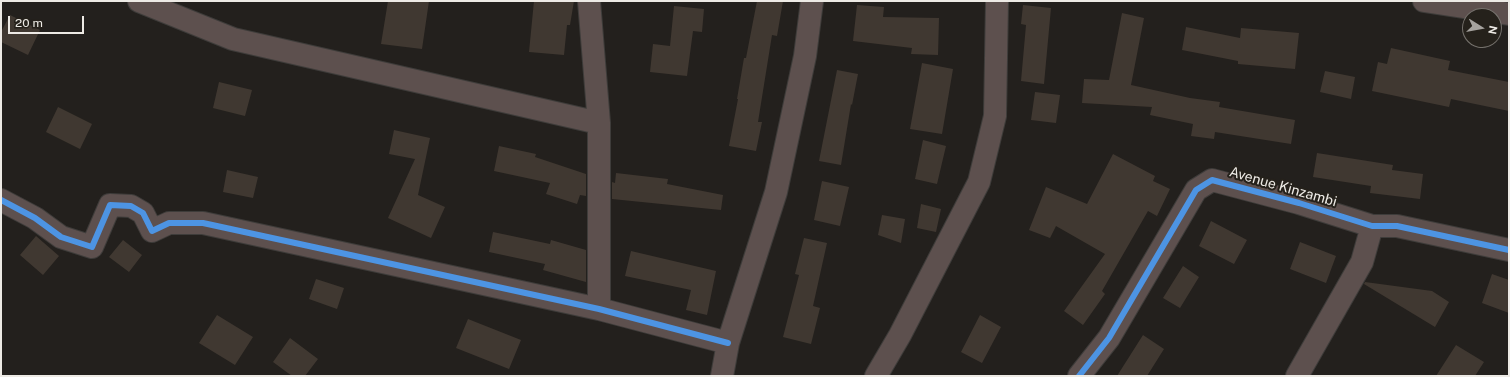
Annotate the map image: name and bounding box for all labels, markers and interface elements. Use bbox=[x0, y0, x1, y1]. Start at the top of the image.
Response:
scale bar bbox=[10, 8, 86, 34]
north arrow bbox=[1462, 8, 1502, 48]
text: 20 m bbox=[15, 16, 43, 30]
text: N bbox=[1486, 25, 1500, 35]
street label: Avenue Kinzambi bbox=[1227, 164, 1339, 210]

